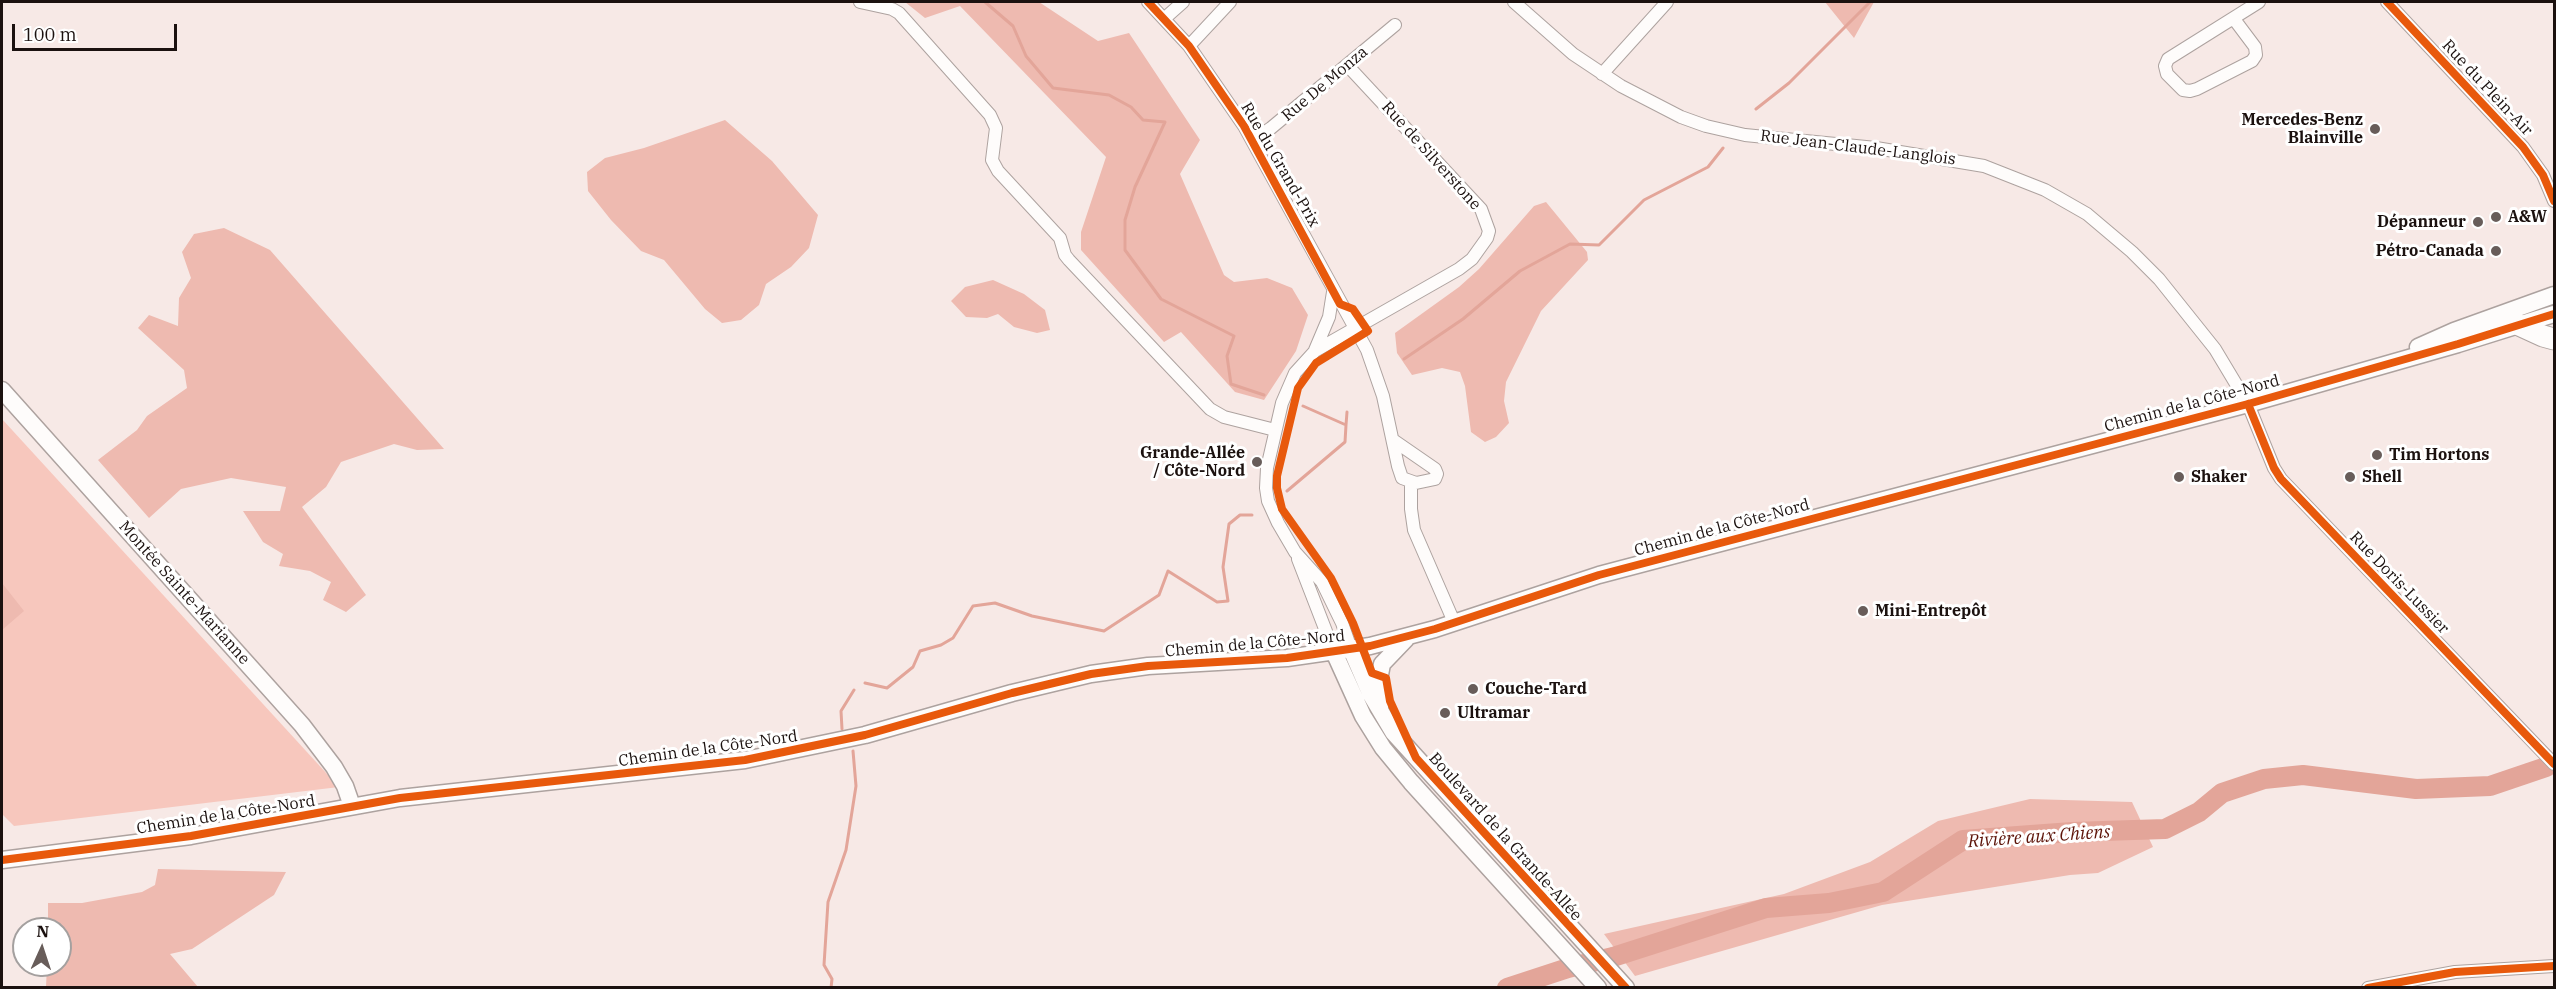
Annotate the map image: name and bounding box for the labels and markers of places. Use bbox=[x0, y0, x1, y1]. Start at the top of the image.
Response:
place label: Mercedes-Benz Blainville bbox=[2241, 110, 2363, 148]
marker: Mercedes-Benz Blainville bbox=[2368, 122, 2382, 136]
place label: A&W bbox=[2508, 207, 2547, 227]
marker: A&W bbox=[2489, 210, 2503, 224]
place label: Dépanneur bbox=[2377, 212, 2466, 232]
marker: Dépanneur bbox=[2471, 215, 2485, 229]
place label: Pétro-Canada bbox=[2376, 241, 2484, 261]
marker: Pétro-Canada bbox=[2489, 244, 2503, 258]
place label: Grande-Allée / Côte-Nord bbox=[1140, 443, 1245, 481]
place label: Tim Hortons bbox=[2389, 445, 2489, 465]
marker: Tim Hortons bbox=[2370, 448, 2384, 462]
marker: Grande-Allée / Côte-Nord bbox=[1250, 455, 1264, 469]
place label: Shaker bbox=[2191, 467, 2247, 487]
place label: Shell bbox=[2362, 467, 2402, 487]
marker: Shaker bbox=[2172, 470, 2186, 484]
marker: Shell bbox=[2343, 470, 2357, 484]
place label: Mini-Entrepôt bbox=[1875, 601, 1987, 621]
marker: Mini-Entrepôt bbox=[1856, 604, 1870, 618]
place label: Couche-Tard bbox=[1485, 679, 1587, 699]
marker: Couche-Tard bbox=[1466, 682, 1480, 696]
place label: Ultramar bbox=[1457, 703, 1530, 723]
marker: Ultramar bbox=[1438, 706, 1452, 720]

